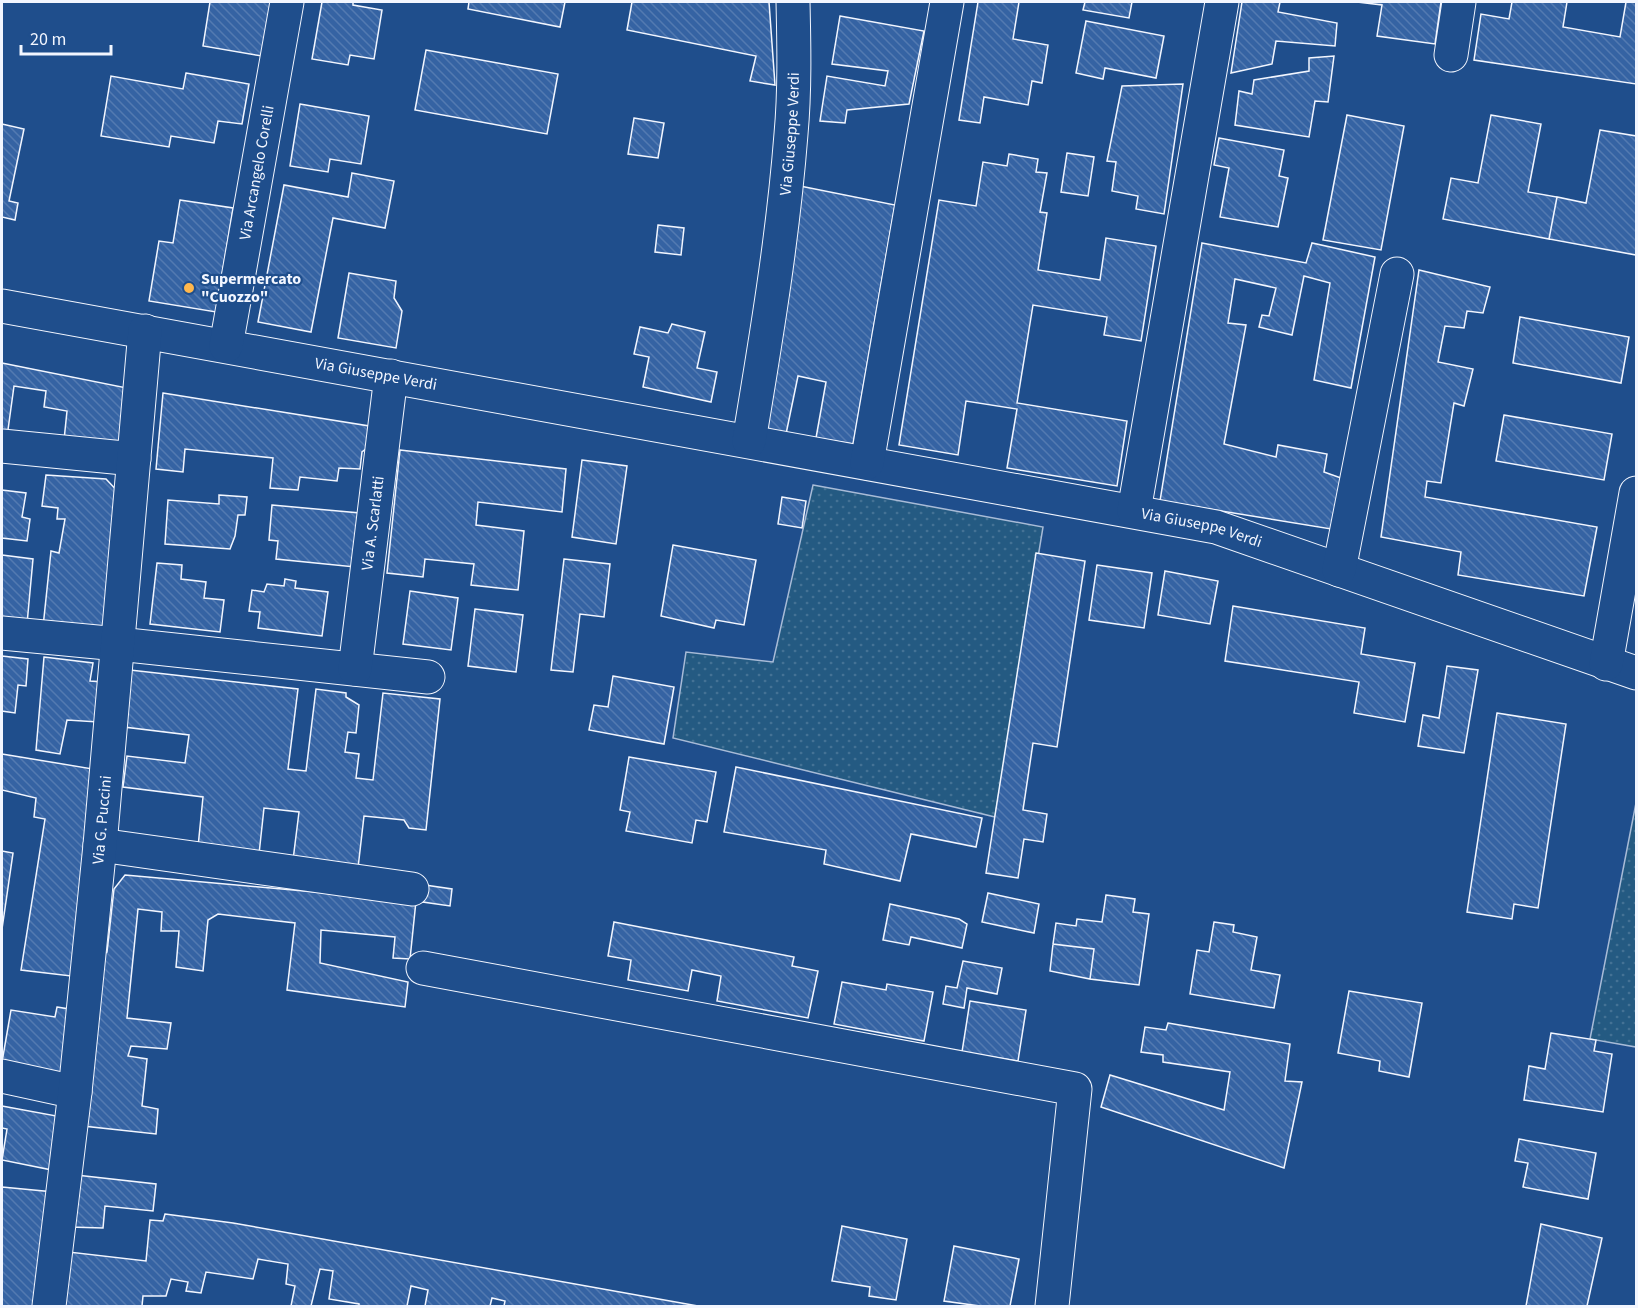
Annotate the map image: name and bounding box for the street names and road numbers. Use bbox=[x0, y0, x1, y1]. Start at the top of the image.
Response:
street label: Via Giuseppe Verdi bbox=[774, 72, 805, 197]
street label: Via Arcangelo Corelli bbox=[234, 104, 279, 242]
street label: Via Giuseppe Verdi bbox=[313, 352, 439, 396]
street label: Via A. Scarlatti bbox=[356, 475, 390, 572]
street label: Via Giuseppe Verdi bbox=[1139, 503, 1265, 553]
street label: Via G. Puccini bbox=[87, 775, 117, 865]

